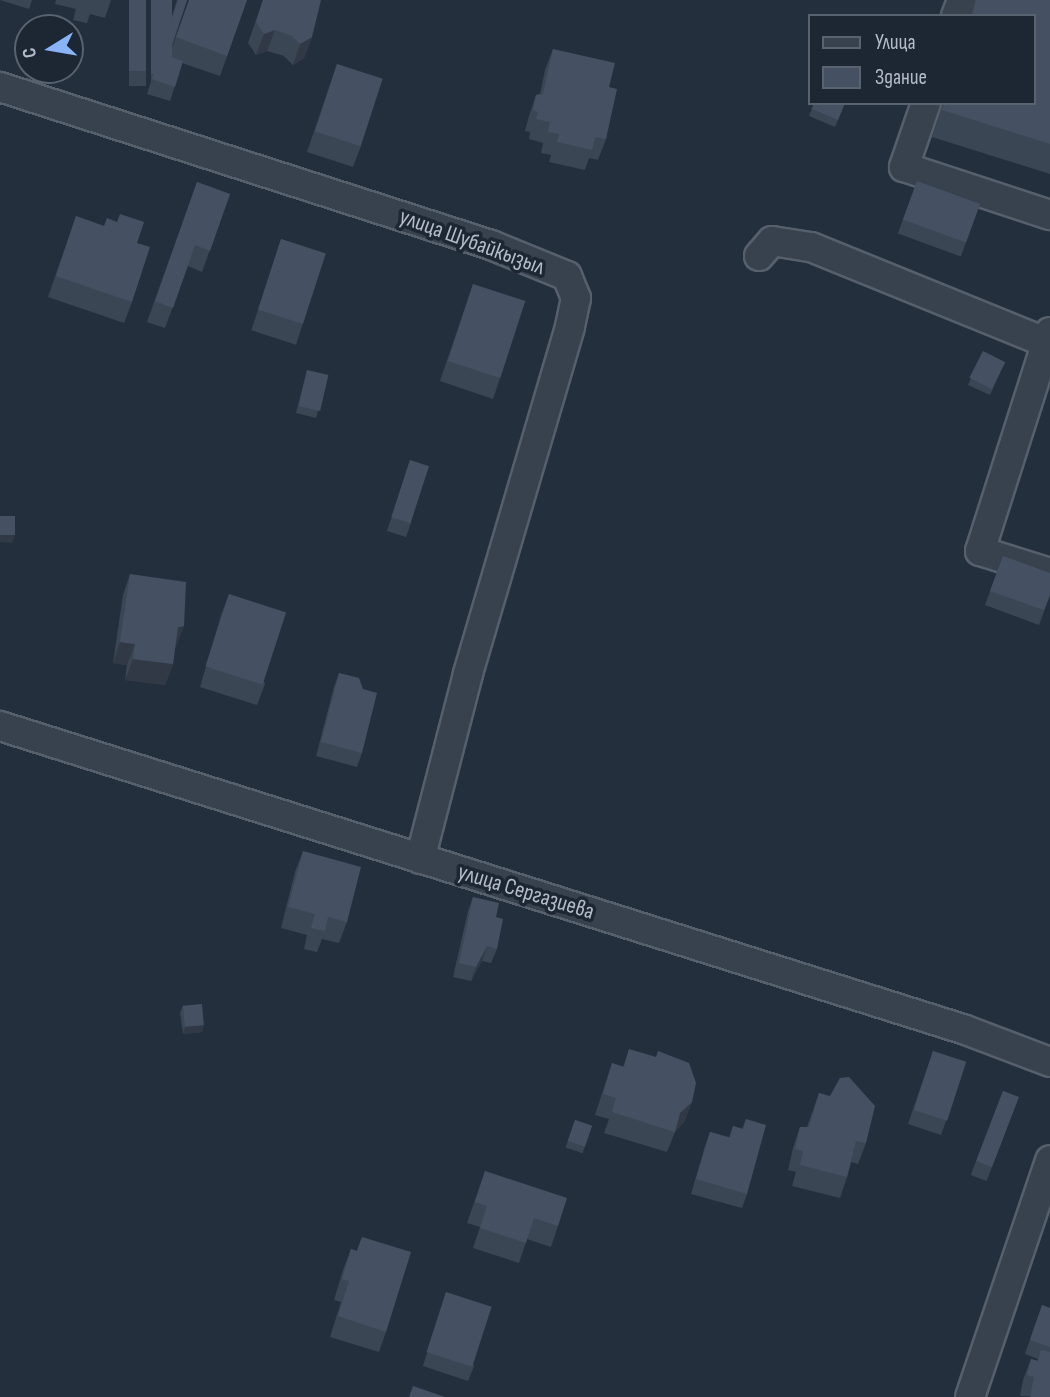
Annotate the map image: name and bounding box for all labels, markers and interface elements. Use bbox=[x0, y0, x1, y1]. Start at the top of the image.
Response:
north arrow bbox=[14, 14, 84, 84]
legend bbox=[808, 14, 1036, 105]
text: Улица bbox=[875, 30, 916, 55]
text: С bbox=[18, 46, 42, 60]
text: Здание bbox=[875, 65, 927, 90]
street label: улица Шубайкызыл bbox=[396, 203, 548, 281]
street label: улица Сергазиева bbox=[454, 858, 598, 926]

